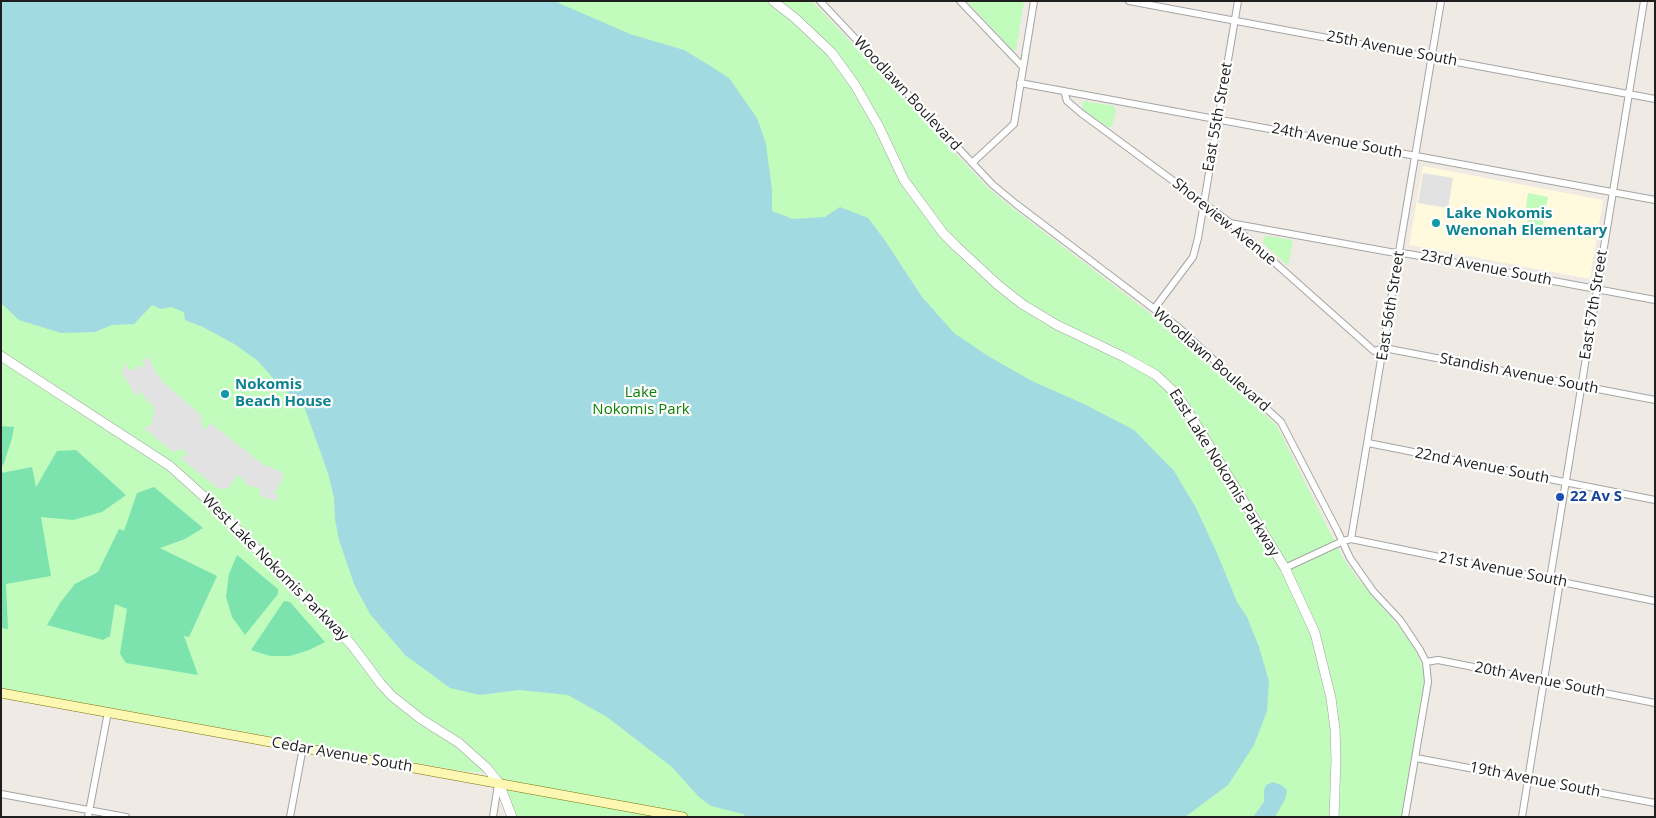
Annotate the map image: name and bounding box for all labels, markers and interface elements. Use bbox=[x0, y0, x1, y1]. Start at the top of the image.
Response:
street label: 25th Avenue South bbox=[1325, 28, 1459, 70]
street label: Woodlawn Boulevard bbox=[850, 33, 964, 155]
street label: East 55th Street bbox=[1200, 61, 1236, 173]
street label: 24th Avenue South bbox=[1270, 120, 1404, 162]
street label: Shoreview Avenue bbox=[1168, 175, 1280, 269]
place label: Lake Nokomis Wenonah Elementary bbox=[1446, 205, 1607, 240]
marker: Lake Nokomis Wenonah Elementary bbox=[1430, 217, 1442, 229]
street label: 23rd Avenue South bbox=[1419, 246, 1553, 290]
street label: East 57th Street bbox=[1576, 249, 1612, 361]
street label: East 56th Street bbox=[1373, 250, 1409, 362]
street label: Woodlawn Boulevard bbox=[1149, 304, 1273, 416]
street label: Standish Avenue South bbox=[1438, 350, 1600, 398]
place label: Nokomis Beach House bbox=[235, 376, 331, 411]
park label: Lake Nokomis Park bbox=[592, 384, 690, 419]
street label: East Lake Nokomis Parkway bbox=[1165, 386, 1283, 560]
marker: Nokomis Beach House bbox=[219, 388, 231, 400]
street label: 22nd Avenue South bbox=[1413, 444, 1551, 488]
place label: 22 Av S bbox=[1570, 488, 1622, 506]
street label: West Lake Nokomis Parkway bbox=[198, 491, 352, 645]
marker: 22 Av S bbox=[1554, 491, 1566, 503]
street label: 21st Avenue South bbox=[1437, 549, 1569, 591]
street label: 20th Avenue South bbox=[1473, 659, 1607, 701]
street label: Cedar Avenue South bbox=[270, 734, 414, 776]
street label: 19th Avenue South bbox=[1468, 759, 1602, 801]

